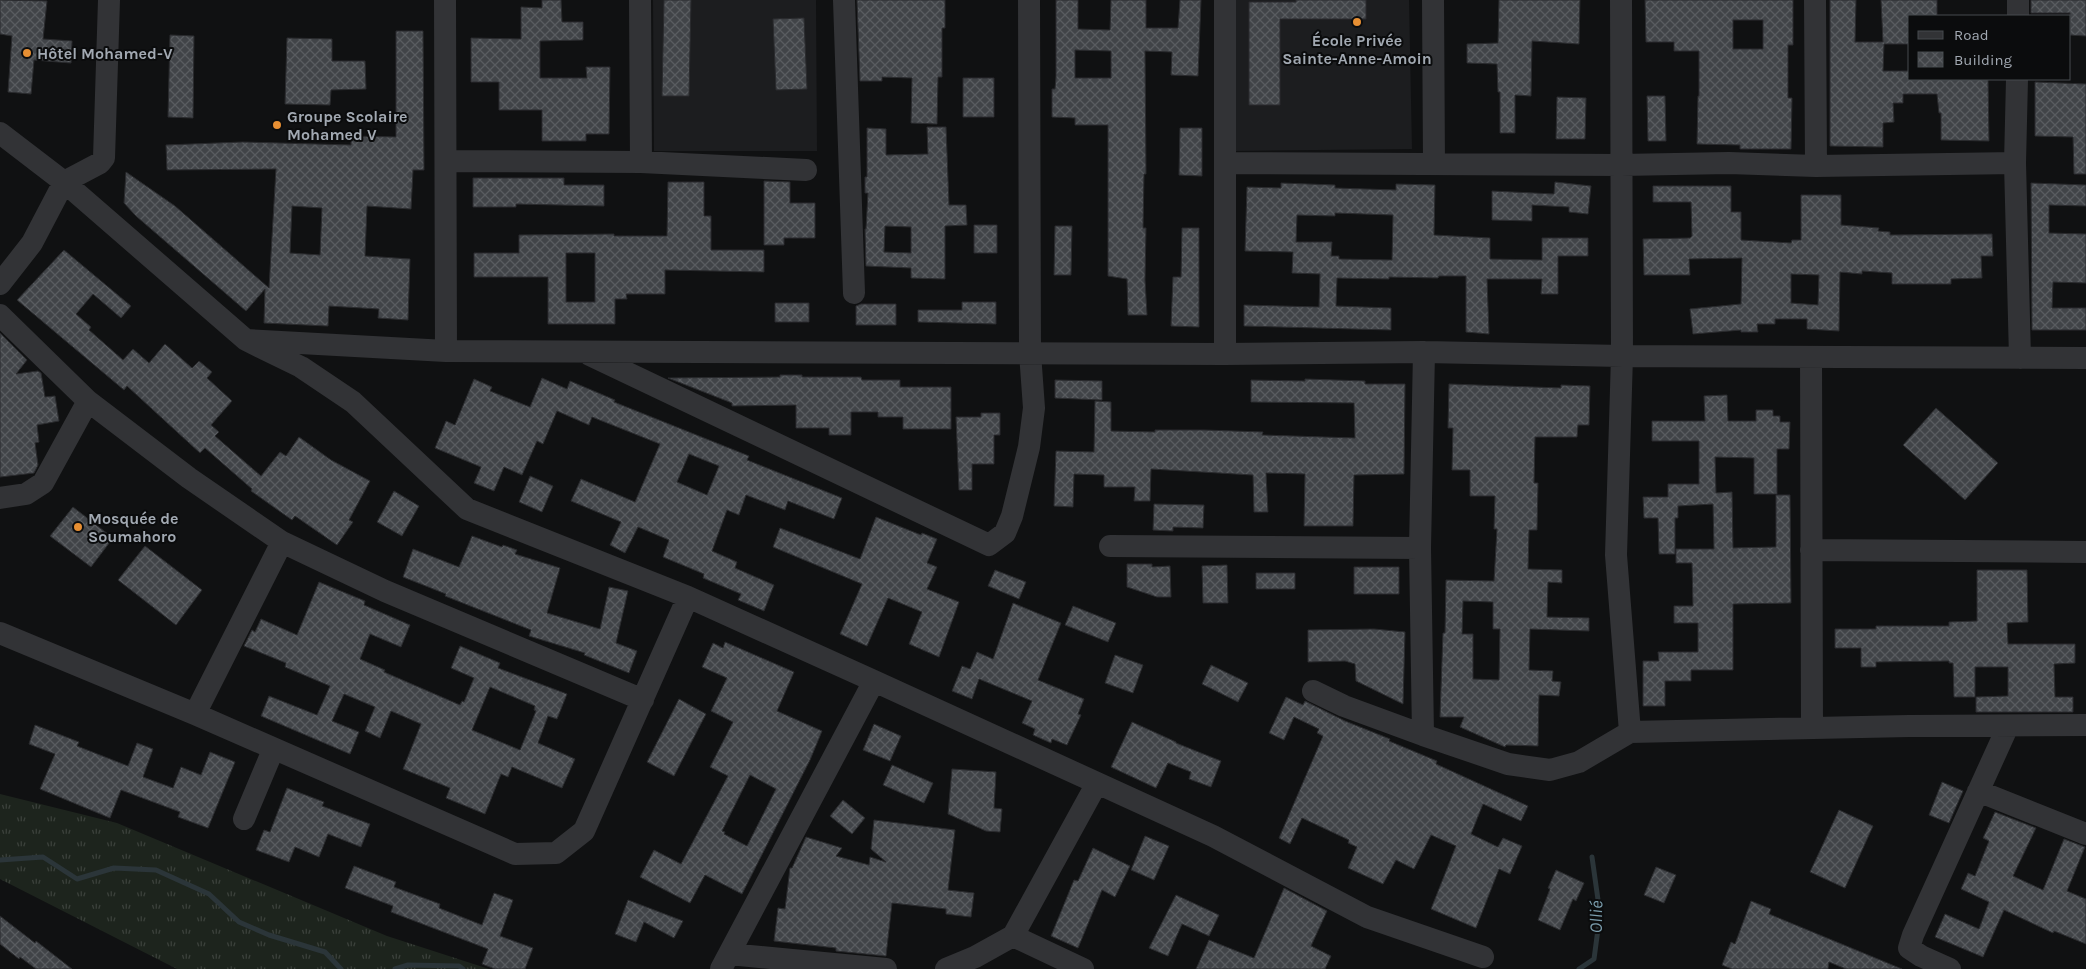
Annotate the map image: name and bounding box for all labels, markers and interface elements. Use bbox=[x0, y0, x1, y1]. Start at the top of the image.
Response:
legend bbox=[1908, 15, 2071, 80]
marker: École Privée Sainte-Anne-Amoin bbox=[1351, 16, 1363, 28]
text: Road bbox=[1954, 26, 1989, 44]
place label: École Privée Sainte-Anne-Amoin bbox=[1282, 31, 1432, 68]
place label: Hôtel Mohamed-V bbox=[37, 44, 173, 63]
marker: Hôtel Mohamed-V bbox=[21, 47, 33, 59]
text: Building bbox=[1954, 51, 2012, 69]
place label: Groupe Scolaire Mohamed V bbox=[287, 107, 407, 144]
marker: Groupe Scolaire Mohamed V bbox=[271, 119, 283, 131]
place label: Mosquée de Soumahoro bbox=[88, 509, 179, 546]
marker: Mosquée de Soumahoro bbox=[72, 521, 84, 533]
water label: Ollié bbox=[1585, 900, 1607, 934]

